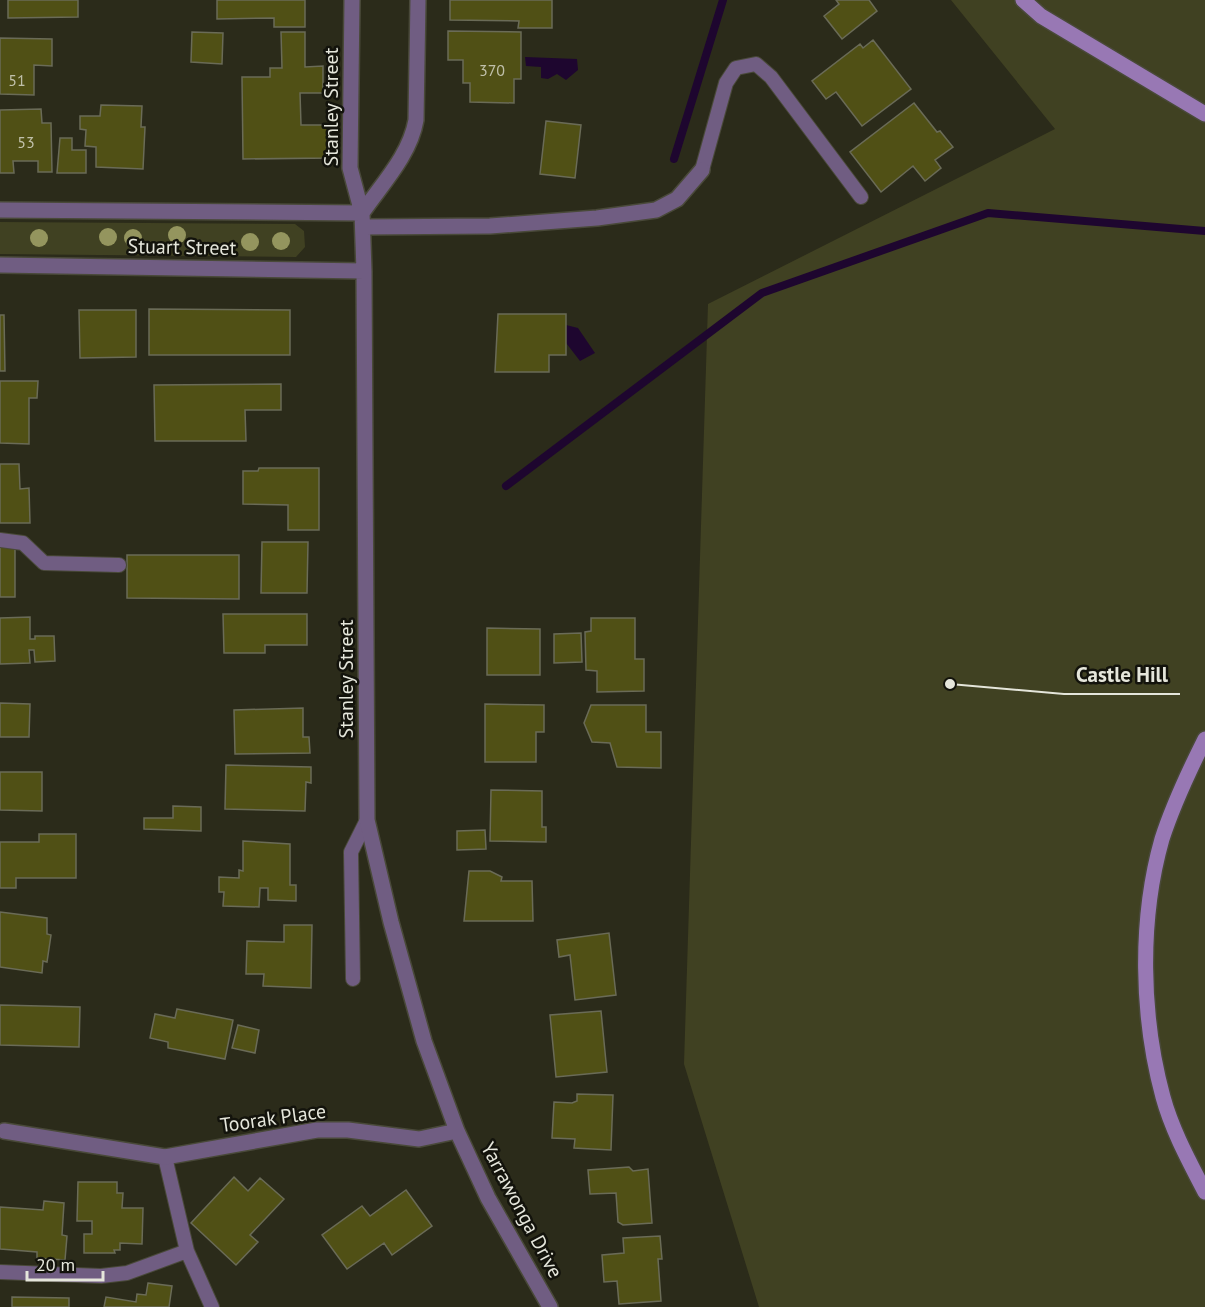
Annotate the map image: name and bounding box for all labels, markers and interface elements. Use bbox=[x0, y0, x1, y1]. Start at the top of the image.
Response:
street label: Stanley Street bbox=[318, 47, 344, 166]
house number: 370 bbox=[479, 60, 505, 80]
house number: 51 bbox=[8, 70, 26, 90]
house number: 53 bbox=[17, 132, 35, 152]
street label: Stuart Street bbox=[127, 233, 237, 261]
street label: Stanley Street bbox=[333, 619, 359, 738]
callout: Castle Hill bbox=[1064, 655, 1180, 694]
text: Castle Hill bbox=[1076, 661, 1169, 688]
street label: Toorak Place bbox=[218, 1098, 328, 1138]
street label: Yarrawonga Drive bbox=[475, 1138, 569, 1282]
scale bar bbox=[27, 1244, 104, 1282]
text: 20 m bbox=[36, 1253, 75, 1276]

